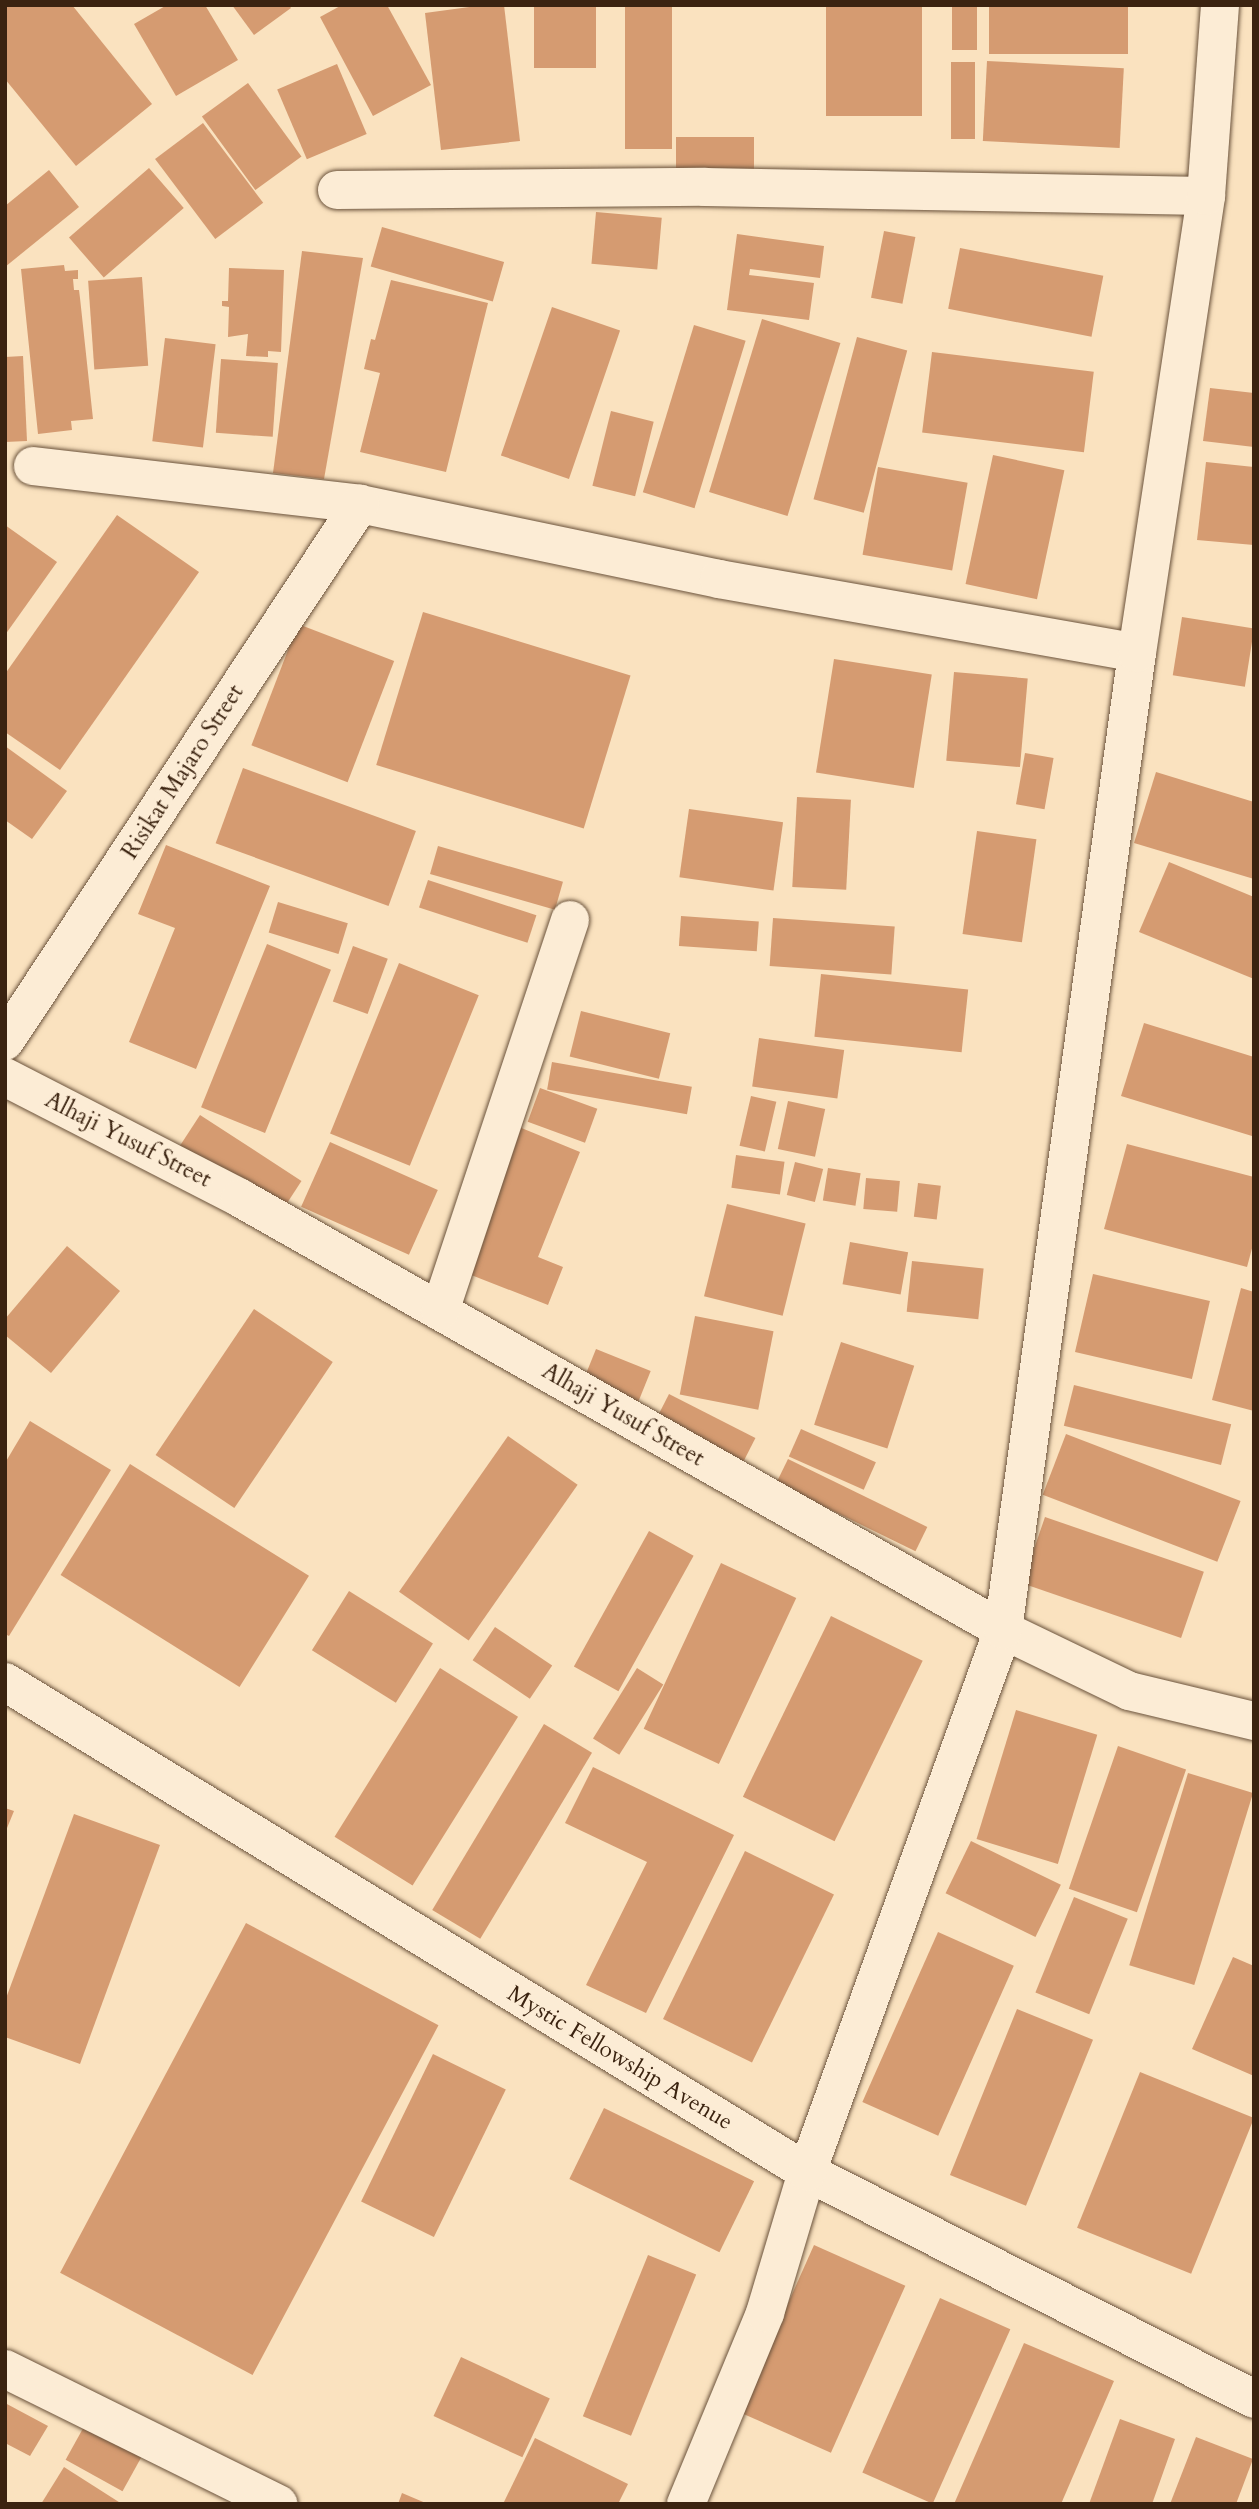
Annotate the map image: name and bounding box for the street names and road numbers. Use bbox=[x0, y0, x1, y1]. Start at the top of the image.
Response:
street label: Risikat Majaro Street bbox=[116, 680, 250, 864]
street label: Alhaji Yusuf Street bbox=[40, 1086, 216, 1194]
street label: Alhaji Yusuf Street bbox=[537, 1357, 709, 1473]
street label: Mystic Fellowship Avenue bbox=[502, 1980, 738, 2136]

